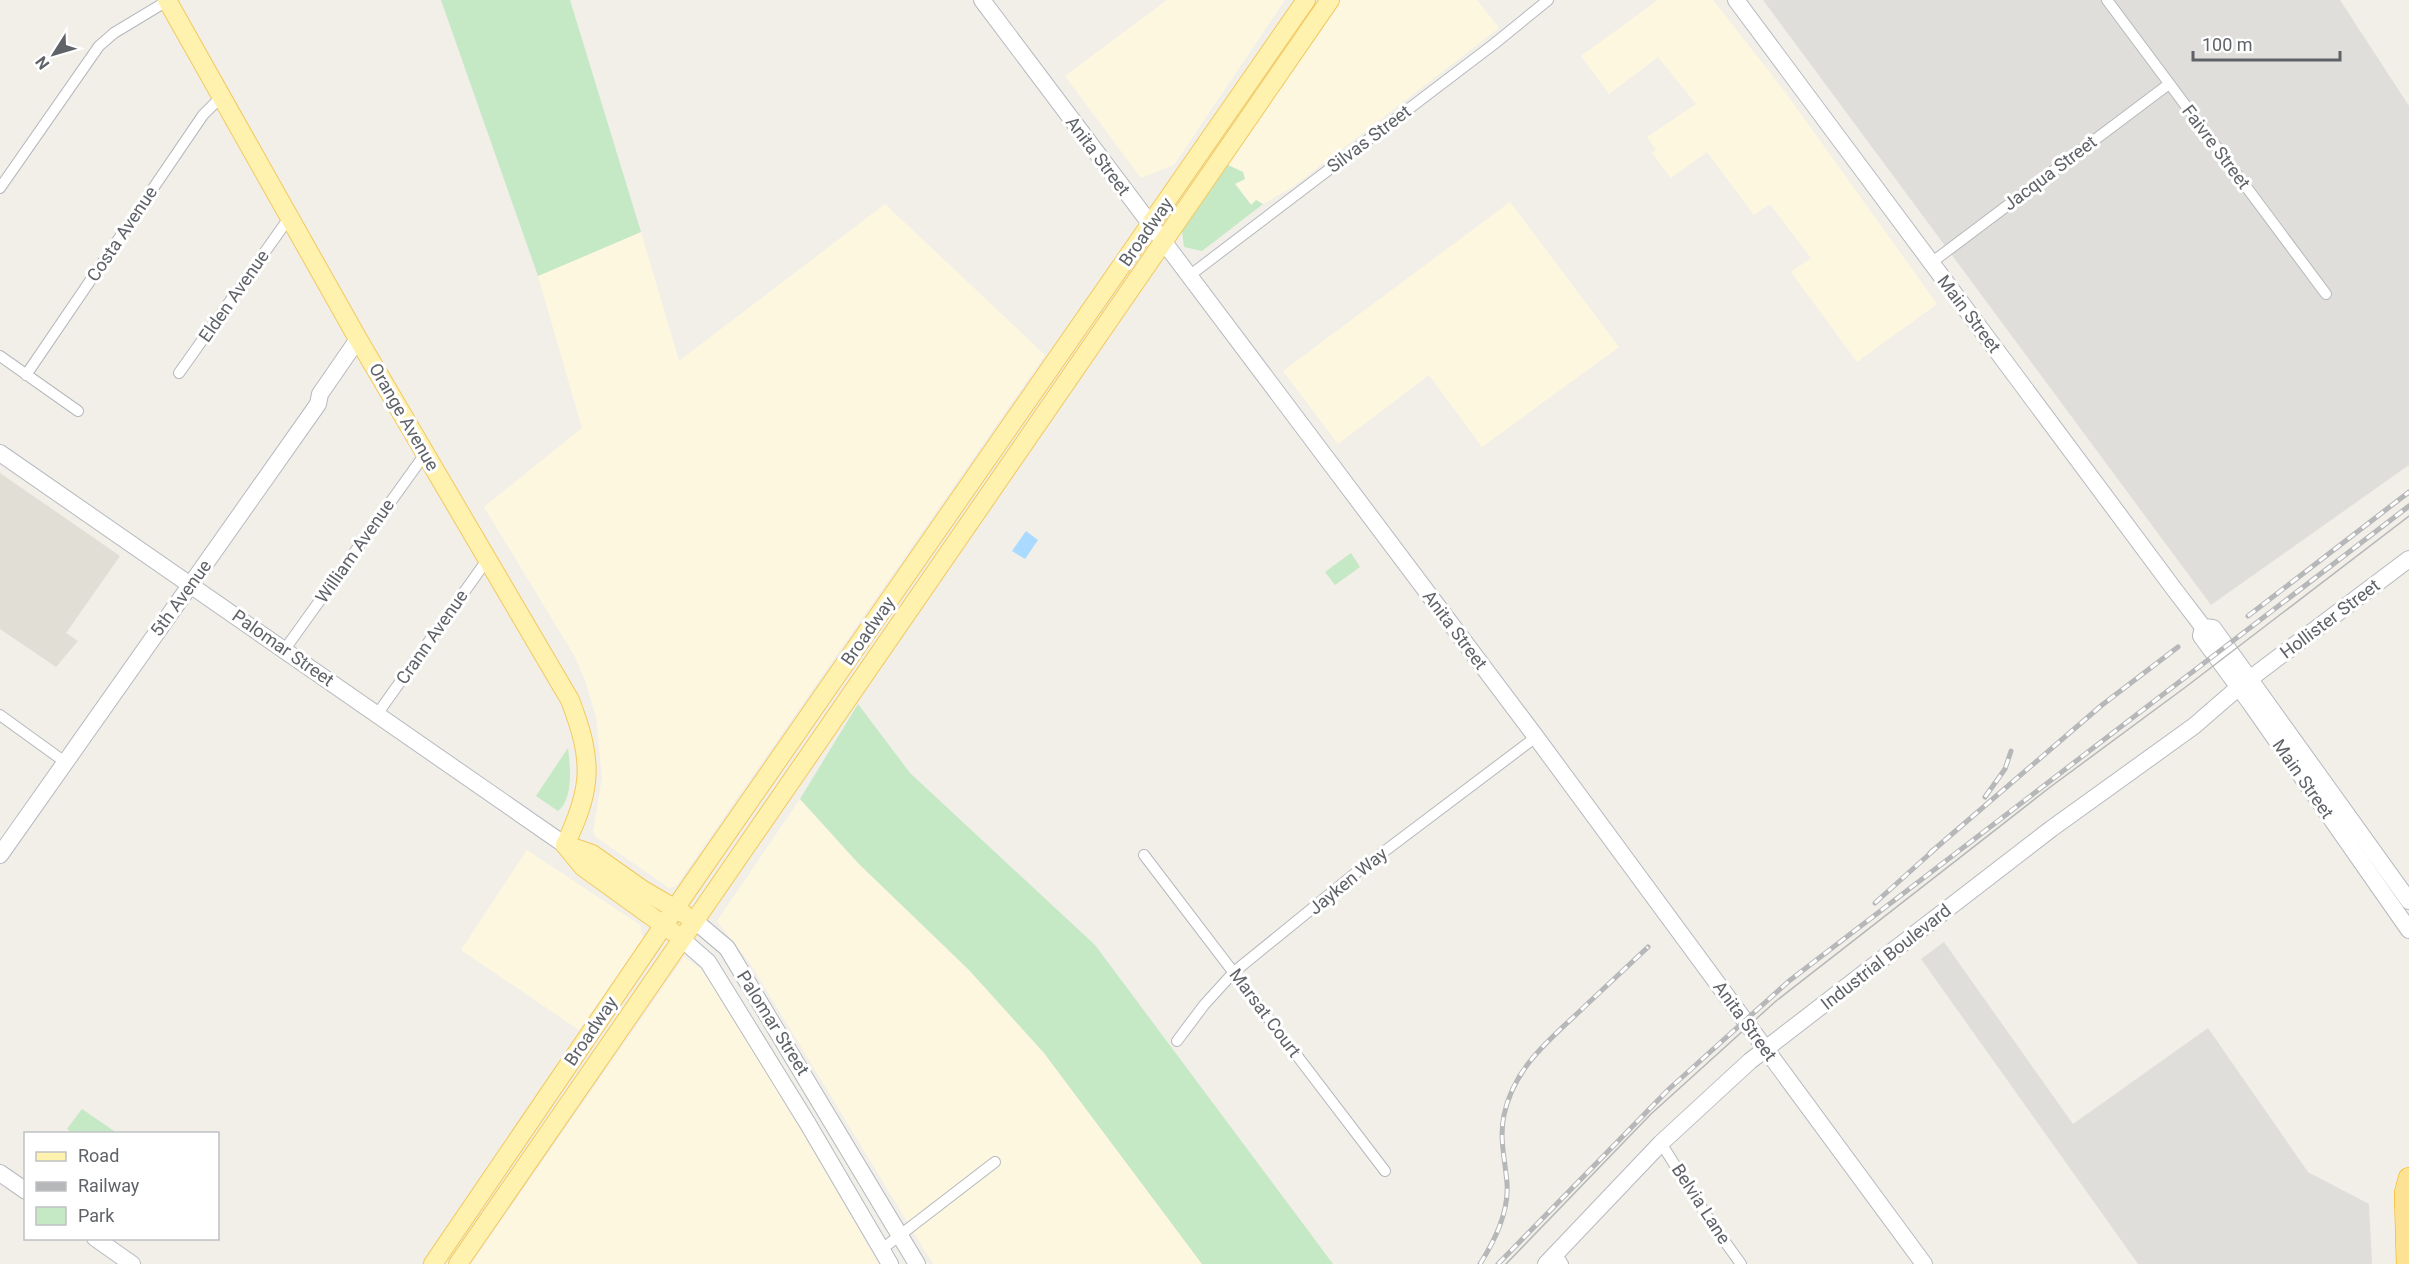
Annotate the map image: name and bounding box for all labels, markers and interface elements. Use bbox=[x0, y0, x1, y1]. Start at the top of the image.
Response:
north arrow bbox=[24, 24, 84, 84]
scale bar bbox=[2193, 24, 2340, 62]
text: 100 m bbox=[2202, 34, 2253, 55]
text: N bbox=[31, 52, 53, 73]
street label: Silvas Street bbox=[1323, 100, 1415, 177]
street label: Faivre Street bbox=[2178, 100, 2255, 193]
street label: Anita Street bbox=[1062, 112, 1135, 200]
street label: Jacqua Street bbox=[1999, 131, 2100, 214]
street label: Costa Avenue bbox=[82, 182, 161, 285]
street label: Broadway bbox=[1114, 193, 1177, 270]
street label: Elden Avenue bbox=[194, 246, 273, 346]
street label: Main Street bbox=[1933, 271, 2005, 357]
street label: Orange Avenue bbox=[365, 359, 444, 474]
street label: William Avenue bbox=[311, 495, 398, 607]
street label: 5th Avenue bbox=[146, 555, 215, 640]
street label: Hollister Street bbox=[2276, 574, 2384, 663]
street label: Crann Avenue bbox=[391, 585, 472, 688]
street label: Anita Street bbox=[1419, 586, 1492, 674]
street label: Broadway bbox=[836, 592, 899, 669]
street label: Palomar Street bbox=[228, 605, 338, 690]
street label: Main Street bbox=[2268, 735, 2338, 822]
street label: Jayken Way bbox=[1304, 842, 1392, 919]
street label: Industrial Boulevard bbox=[1817, 899, 1955, 1014]
street label: Marsat Court bbox=[1225, 964, 1306, 1061]
street label: Palomar Street bbox=[733, 967, 814, 1079]
street label: Anita Street bbox=[1709, 977, 1781, 1065]
street label: Broadway bbox=[560, 992, 622, 1069]
legend bbox=[24, 1132, 219, 1240]
text: Road bbox=[78, 1145, 119, 1166]
street label: Belvia Lane bbox=[1668, 1160, 1735, 1248]
text: Railway bbox=[78, 1175, 140, 1196]
text: Park bbox=[78, 1205, 115, 1226]

